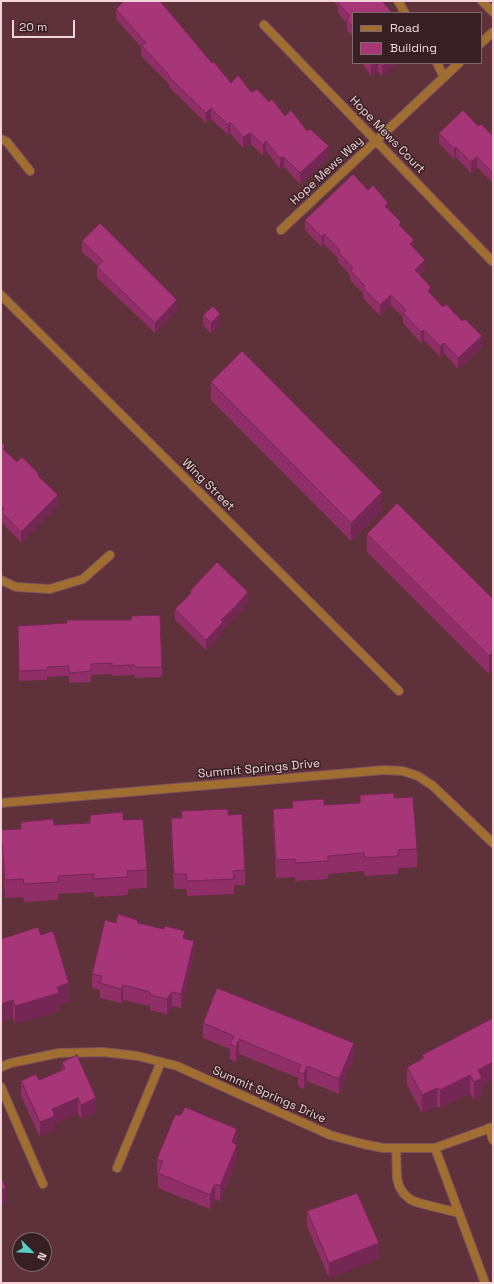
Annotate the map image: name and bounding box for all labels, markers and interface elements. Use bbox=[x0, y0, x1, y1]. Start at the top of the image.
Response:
scale bar bbox=[14, 12, 77, 38]
legend bbox=[352, 12, 482, 64]
text: 20 m bbox=[19, 19, 47, 35]
text: Road bbox=[390, 20, 419, 36]
text: Building bbox=[390, 40, 437, 56]
street label: Hope Mews Court bbox=[346, 93, 428, 177]
street label: Hope Mews Way bbox=[288, 134, 366, 208]
street label: Wing Street bbox=[179, 456, 237, 514]
street label: Summit Springs Drive bbox=[197, 756, 321, 782]
street label: Summit Springs Drive bbox=[210, 1063, 328, 1127]
north arrow bbox=[12, 1232, 52, 1272]
text: N bbox=[34, 1250, 50, 1263]

